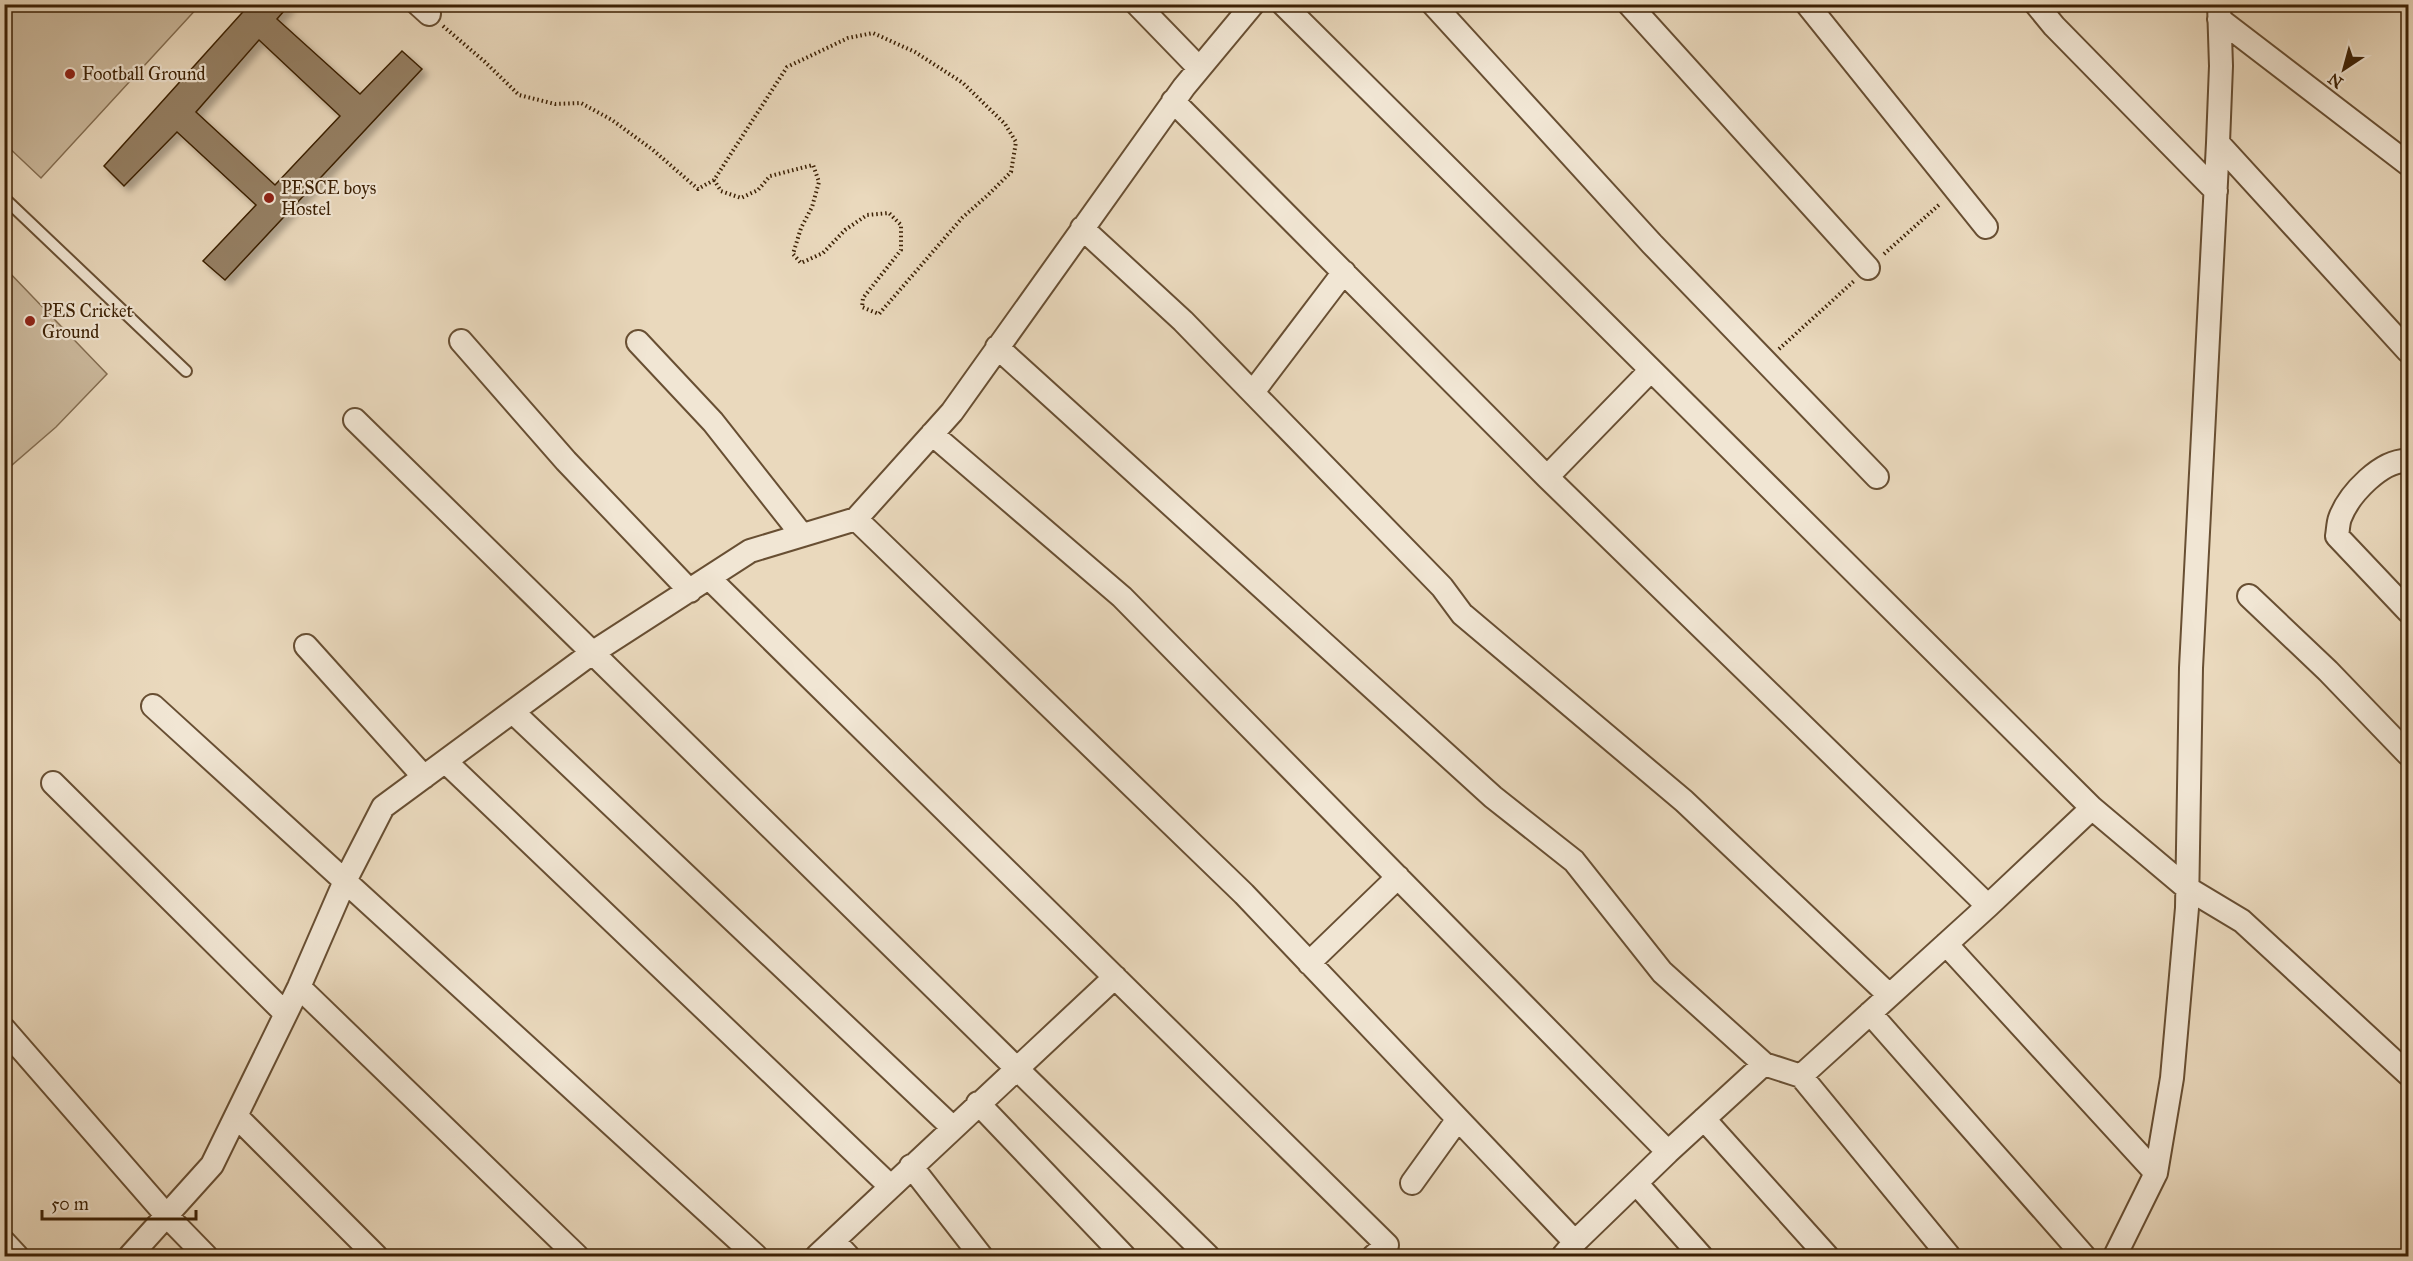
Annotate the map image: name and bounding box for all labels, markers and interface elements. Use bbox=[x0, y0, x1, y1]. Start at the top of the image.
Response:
north arrow bbox=[2314, 39, 2374, 99]
place label: Football Ground bbox=[82, 63, 206, 85]
marker: Football Ground bbox=[63, 67, 77, 81]
text: N bbox=[2324, 69, 2347, 92]
place label: PESCE boys Hostel bbox=[281, 177, 376, 220]
marker: PESCE boys Hostel bbox=[262, 191, 276, 205]
place label: PES Cricket Ground bbox=[42, 300, 134, 343]
marker: PES Cricket Ground bbox=[23, 314, 37, 328]
scale bar bbox=[42, 1183, 196, 1221]
text: 50 m bbox=[51, 1193, 89, 1215]

